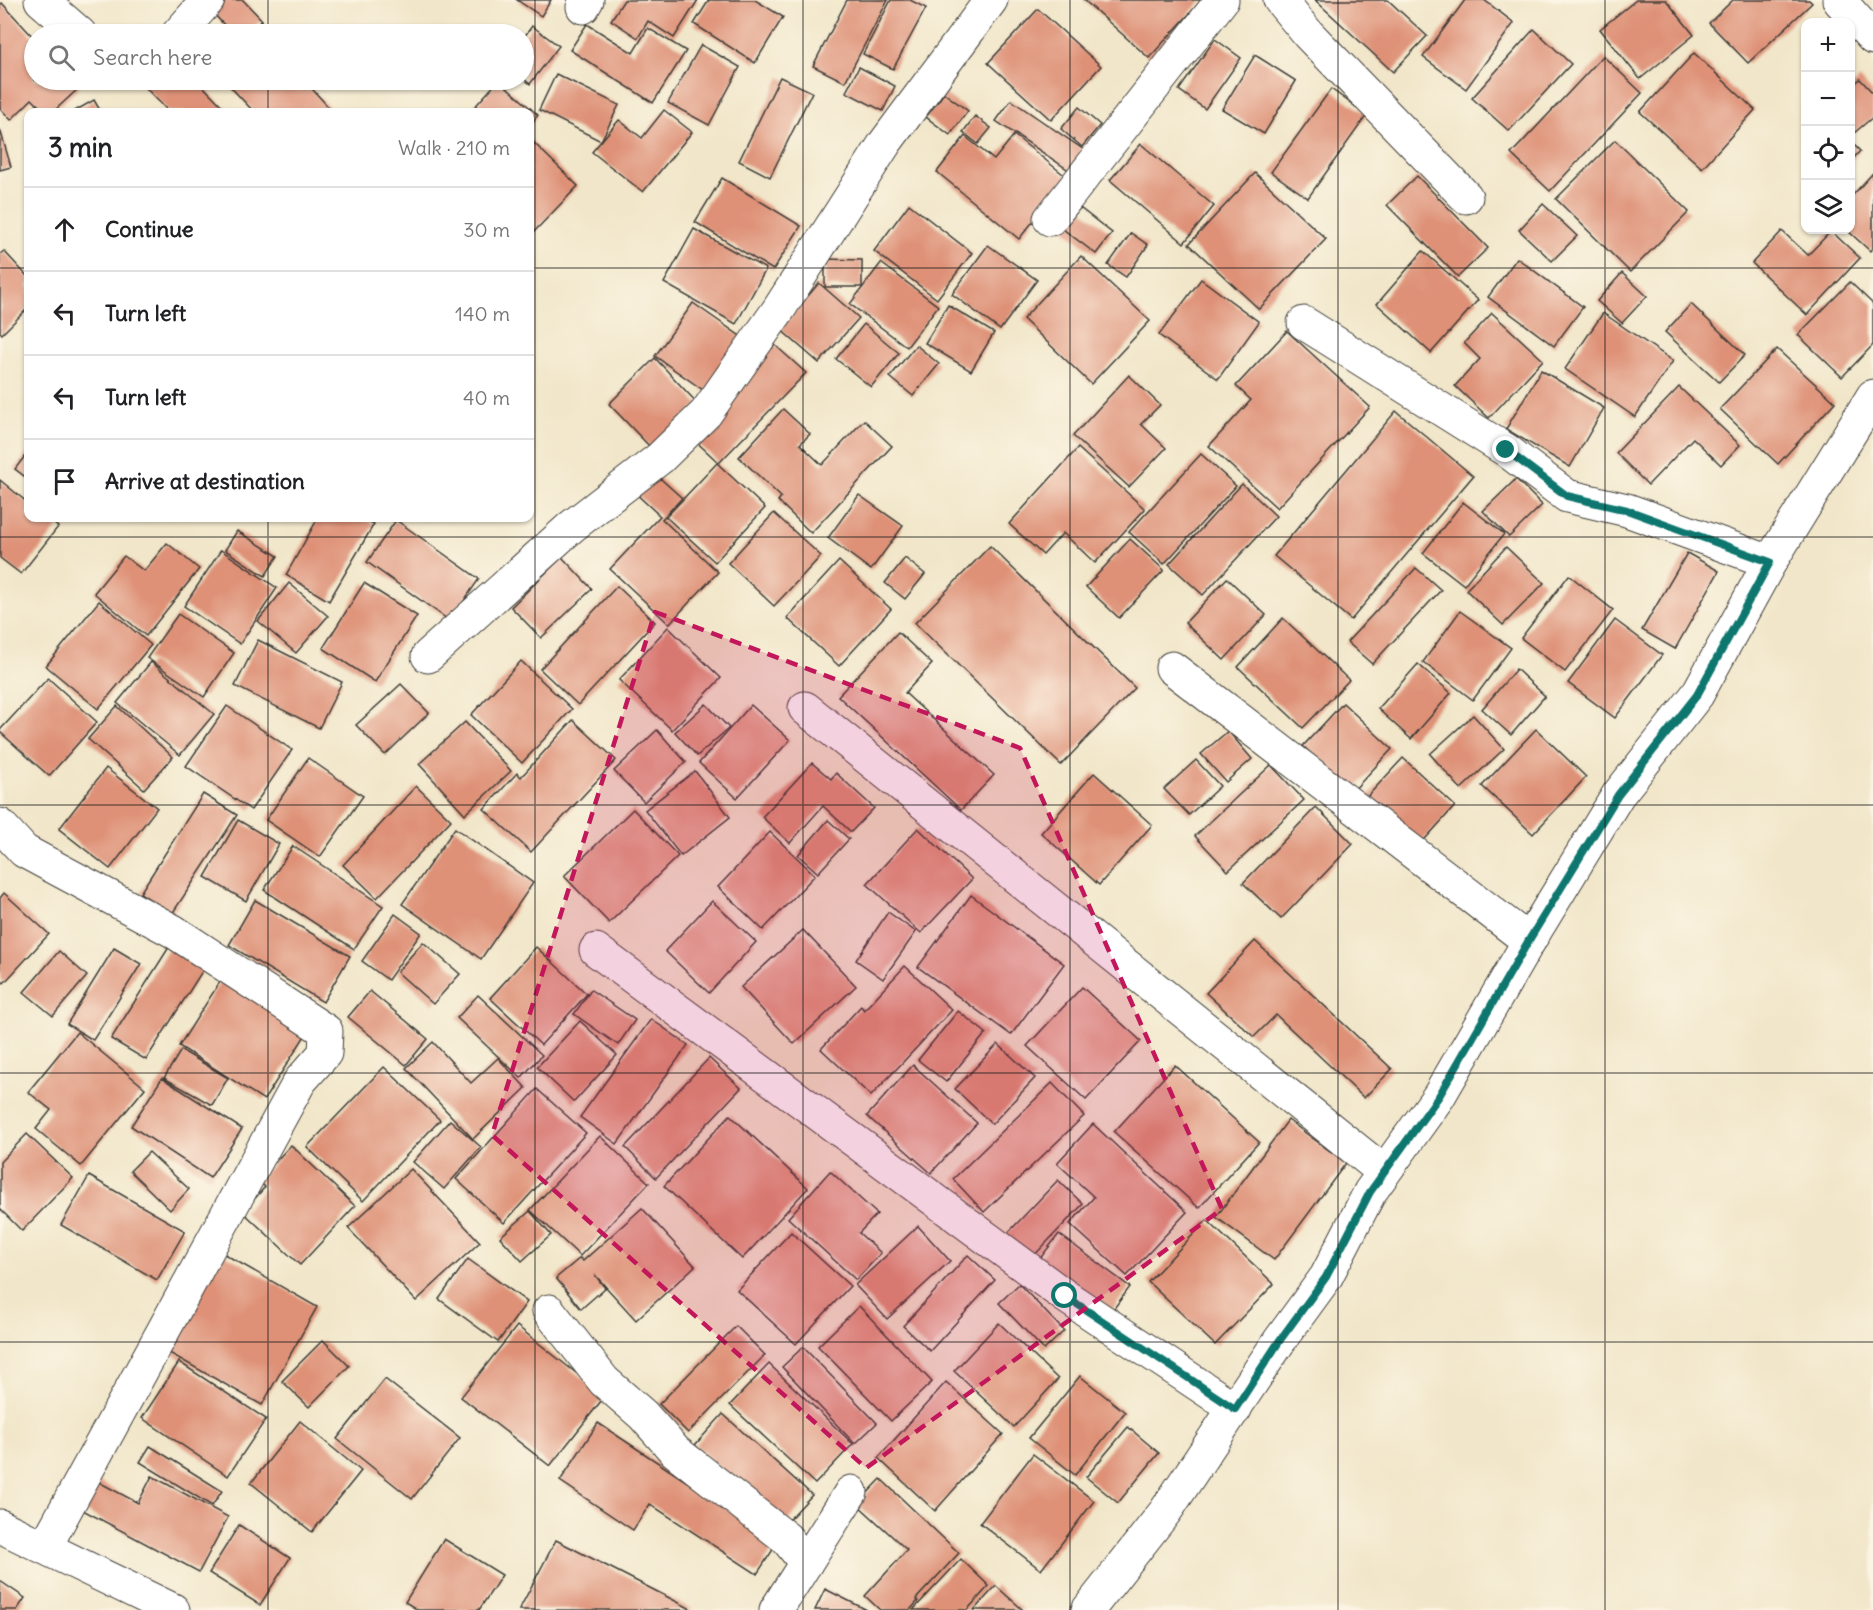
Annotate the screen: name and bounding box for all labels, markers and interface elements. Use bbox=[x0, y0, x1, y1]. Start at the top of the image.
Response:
map controls bbox=[1801, 18, 1855, 234]
button: + bbox=[1801, 18, 1855, 72]
search box bbox=[24, 24, 534, 90]
icon: search bbox=[45, 41, 78, 74]
text: Search here bbox=[93, 43, 212, 71]
button: − bbox=[1801, 72, 1855, 126]
button: locate bbox=[1801, 126, 1855, 180]
text: 3 min bbox=[48, 131, 113, 164]
text: Walk · 210 m bbox=[398, 135, 510, 160]
button: layers bbox=[1801, 180, 1855, 234]
icon: ahead bbox=[48, 213, 81, 246]
text: Continue bbox=[105, 215, 194, 243]
text: 30 m bbox=[463, 217, 510, 242]
icon: left bbox=[48, 297, 81, 330]
text: Turn left bbox=[105, 299, 186, 327]
text: 140 m bbox=[455, 301, 510, 326]
icon: left bbox=[48, 381, 81, 414]
text: Turn left bbox=[105, 383, 186, 411]
text: 40 m bbox=[463, 385, 510, 410]
route end bbox=[1492, 436, 1518, 462]
icon: arrive bbox=[48, 465, 81, 498]
text: Arrive at destination bbox=[105, 467, 305, 495]
route start bbox=[1051, 1282, 1077, 1308]

